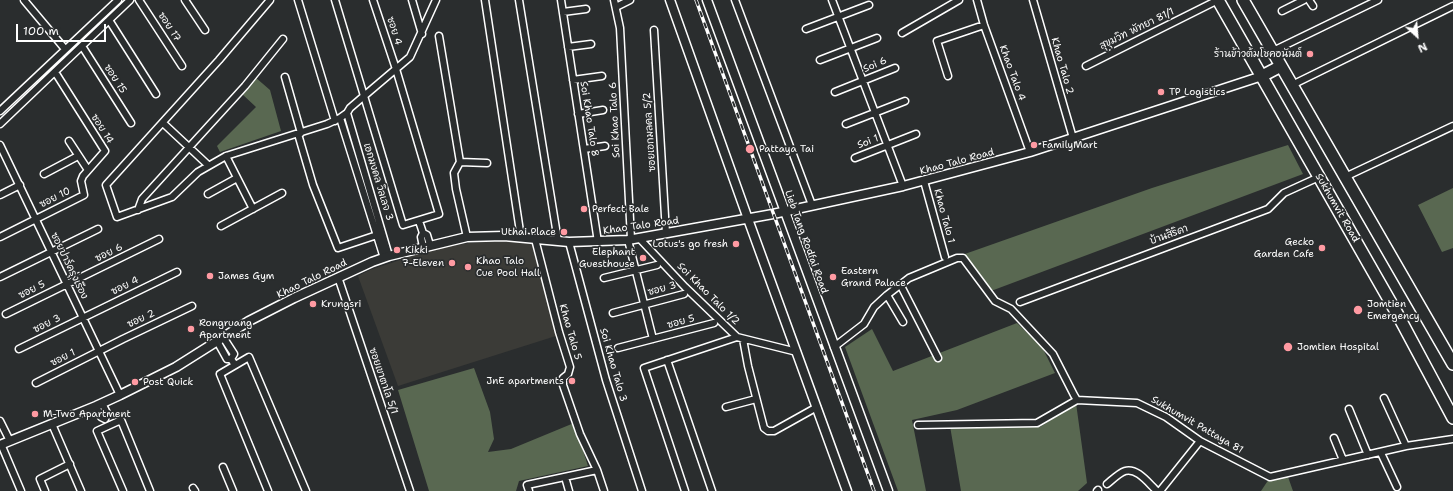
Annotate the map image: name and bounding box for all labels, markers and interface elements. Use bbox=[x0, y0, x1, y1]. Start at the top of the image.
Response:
street label: สุขุมวิท พัทยา 81/1 bbox=[1098, 6, 1176, 52]
street label: ซอย 17 bbox=[155, 10, 183, 44]
street label: ซอย 4 bbox=[384, 15, 404, 47]
scale bar bbox=[18, 16, 108, 42]
north arrow bbox=[1397, 16, 1437, 56]
text: 100 m bbox=[23, 23, 59, 39]
street label: Khao Talo 2 bbox=[1048, 36, 1076, 96]
text: N bbox=[1415, 39, 1430, 56]
street label: Khao Talo 4 bbox=[996, 43, 1028, 103]
place label: ร้านข้าวต้มโชคอนันต์ bbox=[1214, 48, 1302, 60]
marker: ร้านข้าวต้มโชคอนันต์ bbox=[1305, 49, 1315, 59]
street label: Soi 6 bbox=[861, 55, 889, 75]
street label: ซอย 15 bbox=[101, 62, 129, 96]
street label: Soi Khao Talo 8 bbox=[577, 80, 601, 158]
street label: Soi Khao Talo 6 bbox=[607, 82, 623, 158]
place label: TP Logistics bbox=[1169, 86, 1225, 98]
marker: TP Logistics bbox=[1156, 87, 1166, 97]
street label: ซอยเอกมลคล 5/2 bbox=[641, 92, 659, 172]
street label: ซอย 14 bbox=[88, 112, 116, 146]
street label: Soi 1 bbox=[856, 132, 880, 152]
place label: FamilyMart bbox=[1042, 139, 1098, 151]
marker: FamilyMart bbox=[1029, 140, 1039, 150]
street label: เอกมงคล วิลเลจ 3 bbox=[361, 142, 395, 222]
marker: Pattaya Tai bbox=[744, 143, 756, 155]
place label: Pattaya Tai bbox=[759, 143, 814, 155]
street label: Khao Talo Road bbox=[918, 146, 996, 178]
street label: Sukhumvit Road bbox=[1312, 171, 1362, 245]
street label: ซอย 10 bbox=[38, 185, 72, 211]
street label: Khao Talo 1 bbox=[931, 188, 957, 244]
street label: Lieb Tang Rodfai Road bbox=[782, 189, 830, 295]
place label: Perfect Bale bbox=[592, 203, 649, 215]
marker: Perfect Bale bbox=[579, 204, 589, 214]
street label: Khao Talo Road bbox=[602, 215, 680, 237]
street label: บ้านสิริคา bbox=[1148, 223, 1190, 247]
place label: Uthai Place bbox=[501, 226, 556, 238]
marker: Uthai Place bbox=[559, 227, 569, 237]
street label: ซอยปาร์ครุ่งเรือง bbox=[48, 231, 90, 301]
place label: Gecko Garden Cafe bbox=[1254, 236, 1314, 260]
place label: Lotus's go fresh bbox=[653, 238, 728, 250]
marker: Lotus's go fresh bbox=[731, 239, 741, 249]
street label: ซอย 6 bbox=[93, 241, 125, 265]
marker: Gecko Garden Cafe bbox=[1317, 243, 1327, 253]
place label: Kikki bbox=[405, 244, 428, 256]
marker: Kikki bbox=[392, 245, 402, 255]
place label: Elephant Guesthouse bbox=[579, 246, 635, 270]
marker: Elephant Guesthouse bbox=[638, 253, 648, 263]
place label: Khao Talo Cue Pool Hall bbox=[476, 255, 540, 278]
street label: Khao Talo Road bbox=[275, 257, 349, 301]
place label: 7-Eleven bbox=[402, 257, 444, 269]
marker: 7-Eleven bbox=[447, 258, 457, 268]
street label: Soi Khao Talo 1/2 bbox=[674, 260, 742, 328]
marker: Khao Talo Cue Pool Hall bbox=[463, 262, 473, 272]
place label: Eastern Grand Palace bbox=[841, 265, 906, 288]
place label: James Gym bbox=[218, 270, 274, 282]
marker: James Gym bbox=[205, 271, 215, 281]
marker: Eastern Grand Palace bbox=[828, 272, 838, 282]
street label: ซอย 4 bbox=[109, 274, 141, 298]
street label: ซอย 5 bbox=[17, 278, 47, 302]
street label: ซอย 3 bbox=[646, 279, 678, 299]
place label: Krungsri bbox=[321, 298, 361, 310]
place label: Jomtien Emergency bbox=[1367, 298, 1420, 322]
marker: Krungsri bbox=[308, 299, 318, 309]
street label: Khao Talo 5 bbox=[556, 303, 584, 361]
marker: Jomtien Emergency bbox=[1352, 304, 1364, 316]
street label: ซอย 2 bbox=[125, 307, 157, 331]
street label: ซอย 3 bbox=[31, 312, 63, 336]
street label: ซอย 5 bbox=[666, 313, 696, 331]
place label: Rongruang Apartment bbox=[199, 317, 252, 340]
marker: Rongruang Apartment bbox=[186, 324, 196, 334]
street label: Soi Khao Talo 3 bbox=[597, 327, 629, 403]
marker: Jomtien Hospital bbox=[1282, 341, 1294, 353]
place label: Jomtien Hospital bbox=[1297, 341, 1379, 353]
street label: ซอยเขาตาโล 5/1 bbox=[366, 346, 400, 416]
street label: ซอย 1 bbox=[49, 347, 77, 369]
place label: JnE apartments bbox=[486, 375, 564, 387]
place label: Post Quick bbox=[143, 376, 193, 388]
marker: JnE apartments bbox=[567, 376, 577, 386]
marker: Post Quick bbox=[130, 377, 140, 387]
street label: Sukhumvit Pattaya 81 bbox=[1149, 394, 1245, 456]
place label: M-Two Apartment bbox=[43, 408, 131, 420]
marker: M-Two Apartment bbox=[30, 409, 40, 419]

